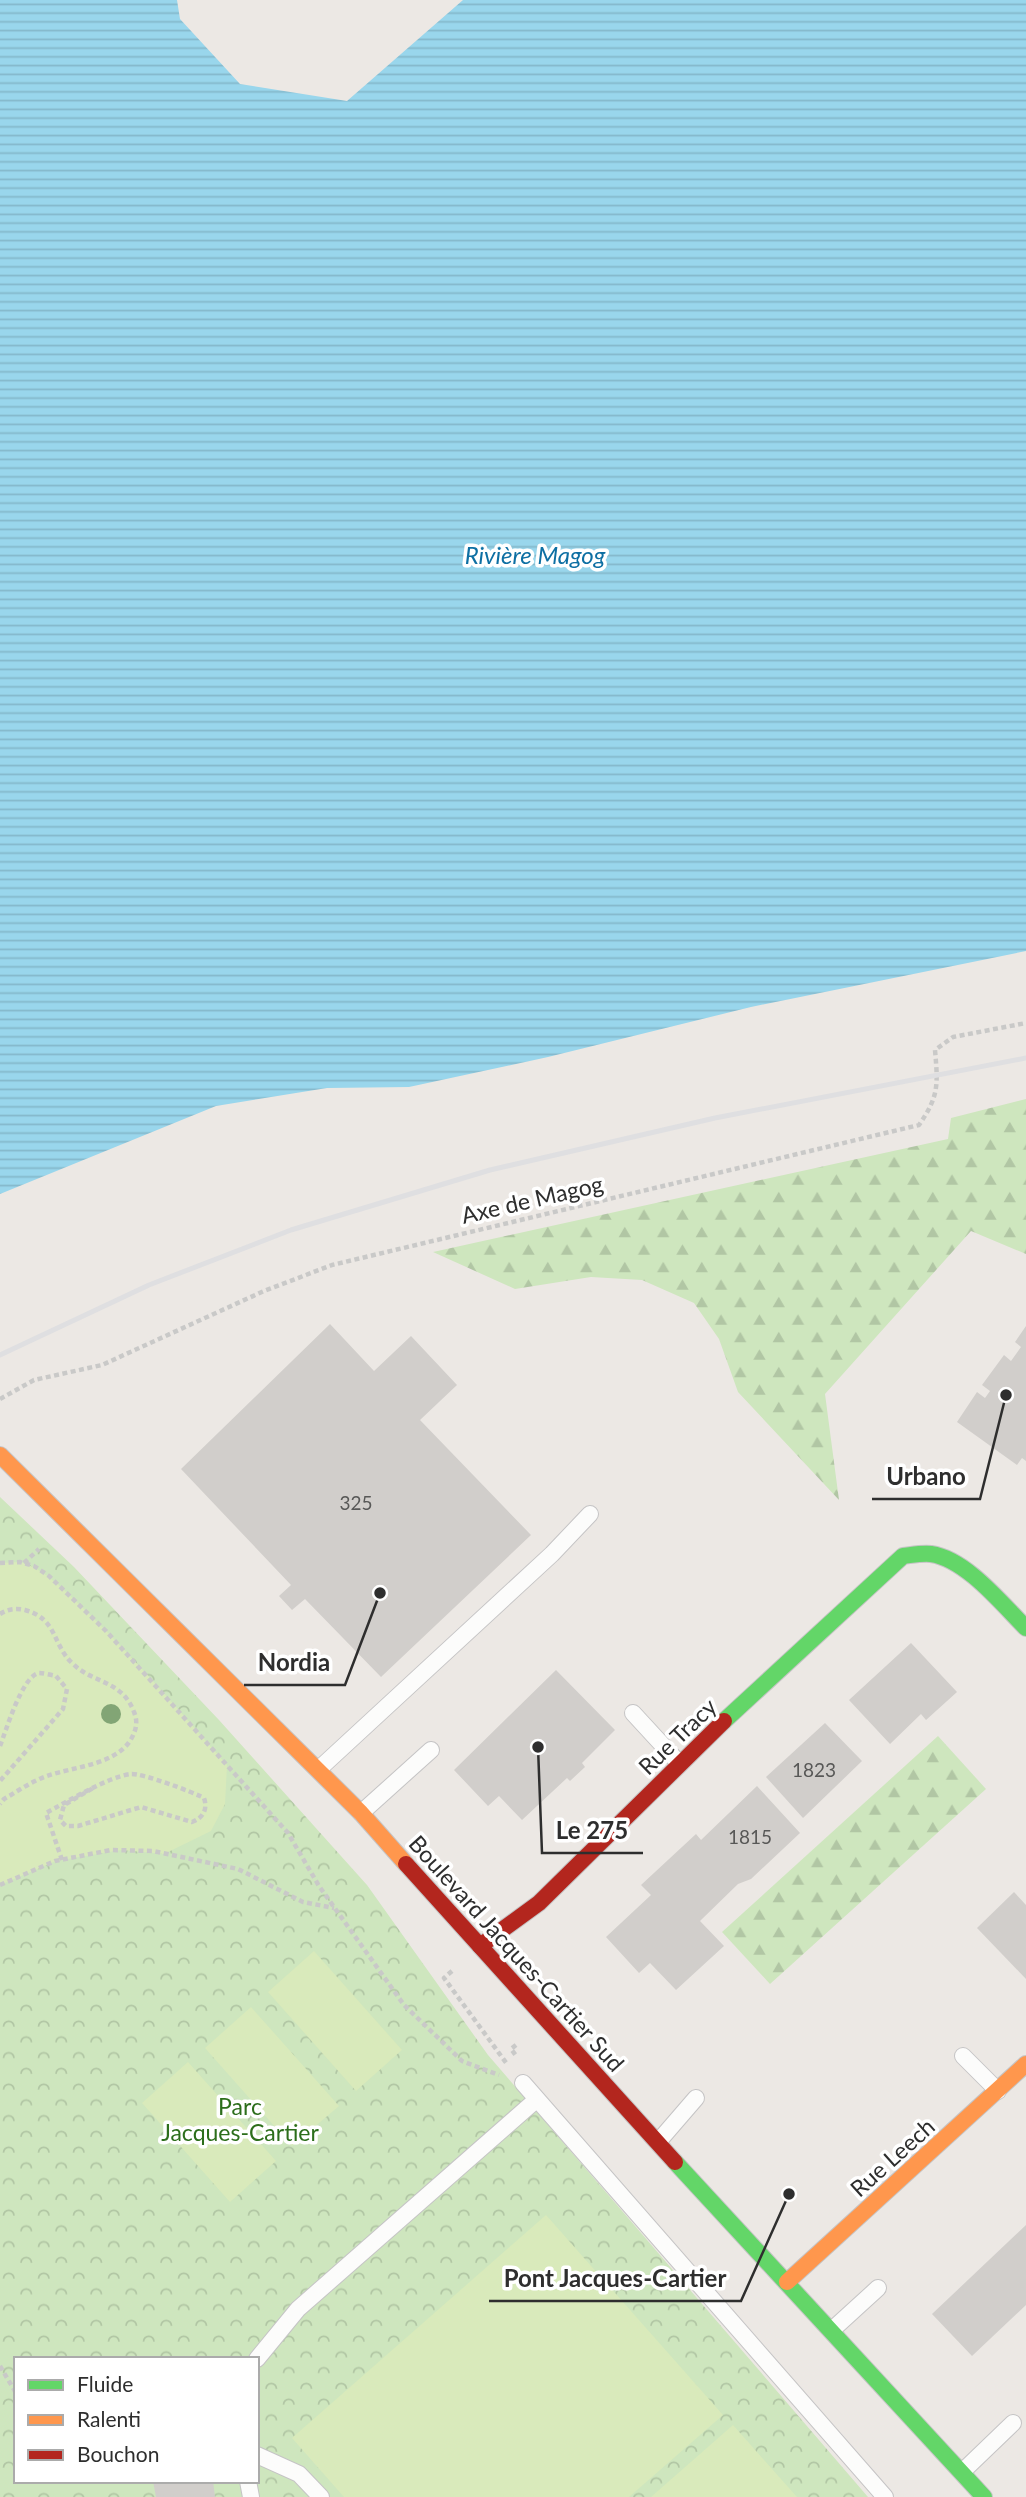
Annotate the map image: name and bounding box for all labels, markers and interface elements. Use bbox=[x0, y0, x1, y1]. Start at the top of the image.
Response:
water label: Rivière Magog bbox=[465, 540, 606, 569]
street label: Axe de Magog bbox=[458, 1169, 606, 1229]
callout: Urbano bbox=[872, 1454, 980, 1499]
text: Urbano bbox=[886, 1461, 966, 1490]
house number: 325 bbox=[339, 1491, 373, 1514]
callout: Nordia bbox=[244, 1640, 345, 1685]
text: Nordia bbox=[258, 1647, 330, 1676]
street label: Rue Tracy bbox=[632, 1692, 722, 1780]
house number: 1823 bbox=[792, 1758, 836, 1781]
callout: Le 275 bbox=[542, 1808, 643, 1853]
text: Le 275 bbox=[556, 1815, 628, 1844]
house number: 1815 bbox=[728, 1825, 772, 1848]
street label: Boulevard Jacques-Cartier Sud bbox=[404, 1829, 630, 2077]
park label: Parc Jacques-Cartier bbox=[161, 2092, 319, 2146]
street label: Rue Leech bbox=[844, 2112, 940, 2202]
callout: Pont Jacques-Cartier bbox=[489, 2256, 741, 2301]
text: Pont Jacques-Cartier bbox=[504, 2263, 726, 2292]
legend bbox=[14, 2357, 259, 2483]
text: Fluide bbox=[77, 2371, 133, 2396]
text: Ralenti bbox=[77, 2406, 141, 2431]
text: Bouchon bbox=[77, 2441, 159, 2466]

